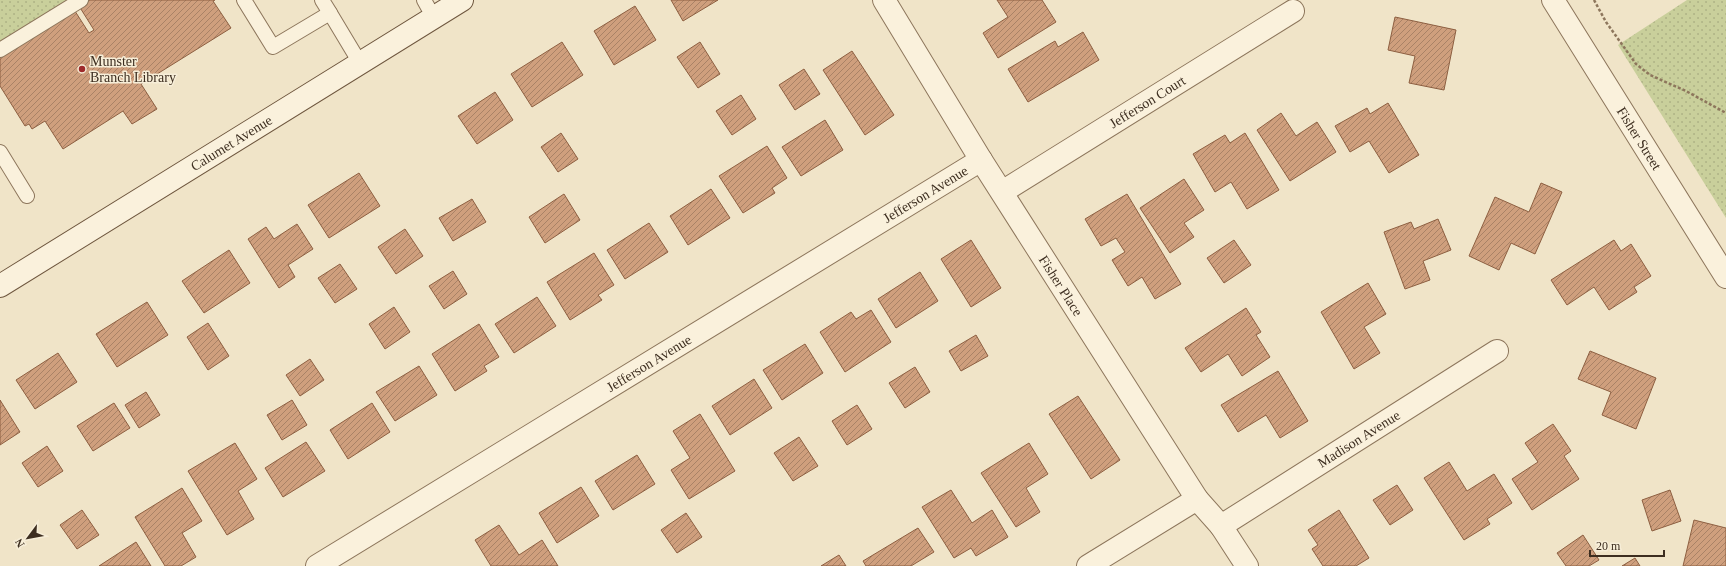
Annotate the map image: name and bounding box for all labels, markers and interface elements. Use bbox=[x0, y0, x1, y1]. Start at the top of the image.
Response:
place label: Munster Branch Library bbox=[90, 54, 176, 85]
marker: Munster Branch Library bbox=[77, 64, 87, 74]
street label: Jefferson Court bbox=[1107, 73, 1188, 131]
street label: Fisher Street bbox=[1614, 104, 1664, 173]
street label: Calumet Avenue bbox=[188, 112, 275, 174]
street label: Jefferson Avenue bbox=[881, 163, 971, 226]
street label: Fisher Place bbox=[1036, 253, 1085, 319]
street label: Jefferson Avenue bbox=[604, 332, 694, 395]
street label: Madison Avenue bbox=[1315, 408, 1403, 471]
north arrow bbox=[8, 518, 48, 558]
scale bar bbox=[1590, 532, 1664, 558]
text: N bbox=[12, 537, 27, 550]
text: 20 m bbox=[1596, 539, 1621, 553]

